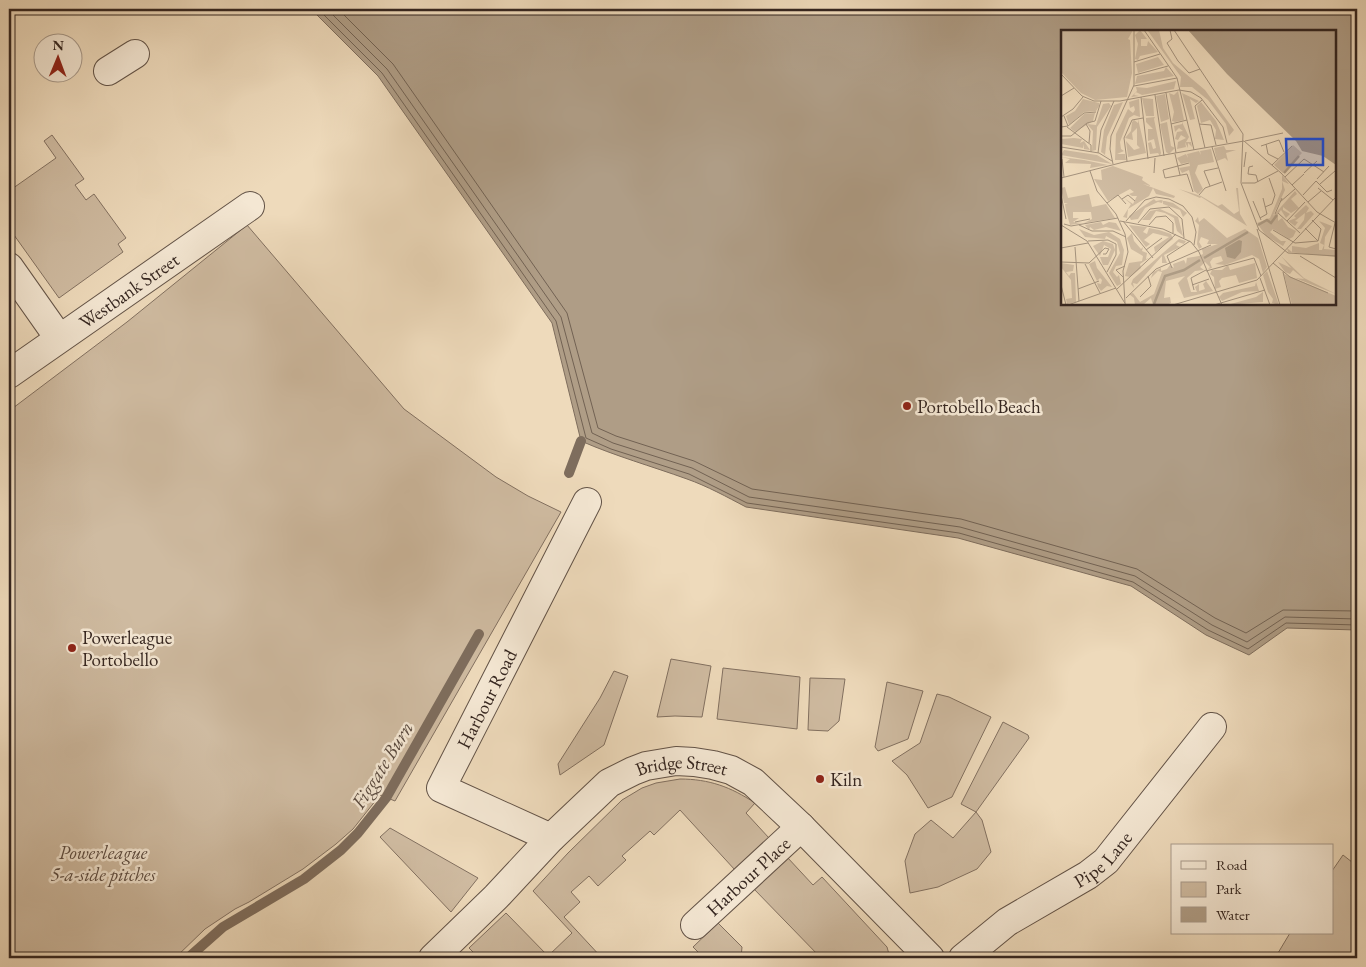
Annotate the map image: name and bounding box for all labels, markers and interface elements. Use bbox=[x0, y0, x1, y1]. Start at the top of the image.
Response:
inset map bbox=[1061, 30, 1336, 305]
north arrow bbox=[32, 32, 82, 82]
text: N bbox=[52, 36, 65, 54]
street label: Westbank Street bbox=[74, 247, 184, 334]
place label: Portobello Beach bbox=[917, 394, 1041, 419]
marker: Portobello Beach bbox=[901, 400, 913, 412]
place label: Powerleague Portobello bbox=[82, 625, 172, 672]
marker: Powerleague Portobello bbox=[66, 642, 78, 654]
street label: Harbour Road bbox=[451, 644, 523, 753]
water label: Figgate Burn bbox=[344, 716, 419, 814]
street label: Bridge Street bbox=[632, 748, 731, 781]
place label: Kiln bbox=[830, 767, 862, 792]
marker: Kiln bbox=[814, 773, 826, 785]
street label: Pipe Lane bbox=[1069, 826, 1137, 893]
street label: Harbour Place bbox=[700, 831, 795, 921]
park label: Powerleague 5-a-side pitches bbox=[50, 840, 156, 887]
legend bbox=[1171, 844, 1334, 934]
text: Road bbox=[1216, 855, 1248, 874]
text: Park bbox=[1216, 879, 1243, 898]
text: Water bbox=[1216, 905, 1250, 924]

